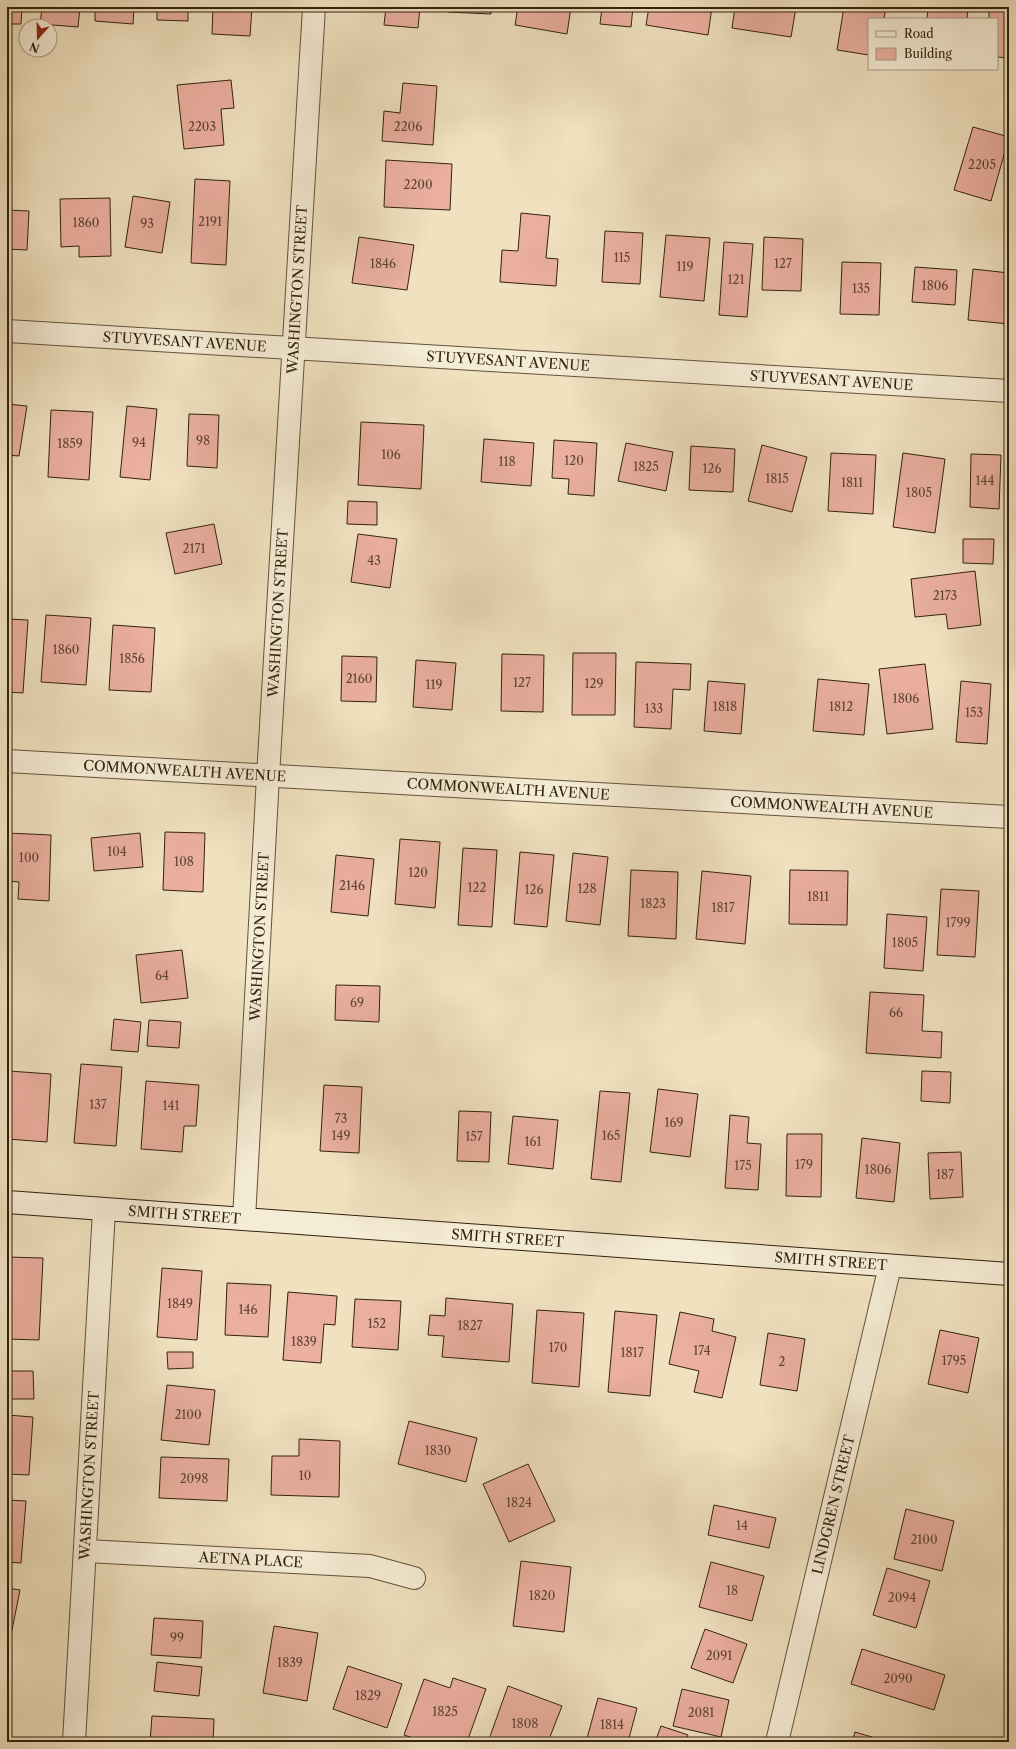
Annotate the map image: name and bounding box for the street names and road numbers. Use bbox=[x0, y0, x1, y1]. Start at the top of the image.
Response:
street label: WASHINGTON STREET bbox=[283, 204, 311, 376]
street label: STUYVESANT AVENUE bbox=[102, 328, 267, 356]
street label: STUYVESANT AVENUE bbox=[426, 347, 590, 375]
street label: STUYVESANT AVENUE bbox=[749, 366, 914, 394]
street label: WASHINGTON STREET bbox=[264, 527, 292, 699]
street label: COMMONWEALTH AVENUE bbox=[83, 756, 287, 786]
street label: COMMONWEALTH AVENUE bbox=[406, 774, 610, 804]
street label: COMMONWEALTH AVENUE bbox=[730, 792, 934, 822]
street label: WASHINGTON STREET bbox=[246, 851, 273, 1022]
street label: SMITH STREET bbox=[128, 1202, 242, 1228]
street label: SMITH STREET bbox=[451, 1225, 565, 1251]
street label: SMITH STREET bbox=[774, 1248, 888, 1274]
street label: WASHINGTON STREET bbox=[75, 1390, 103, 1561]
street label: LINDGREN STREET bbox=[808, 1433, 859, 1576]
street label: AETNA PLACE bbox=[197, 1548, 303, 1571]

